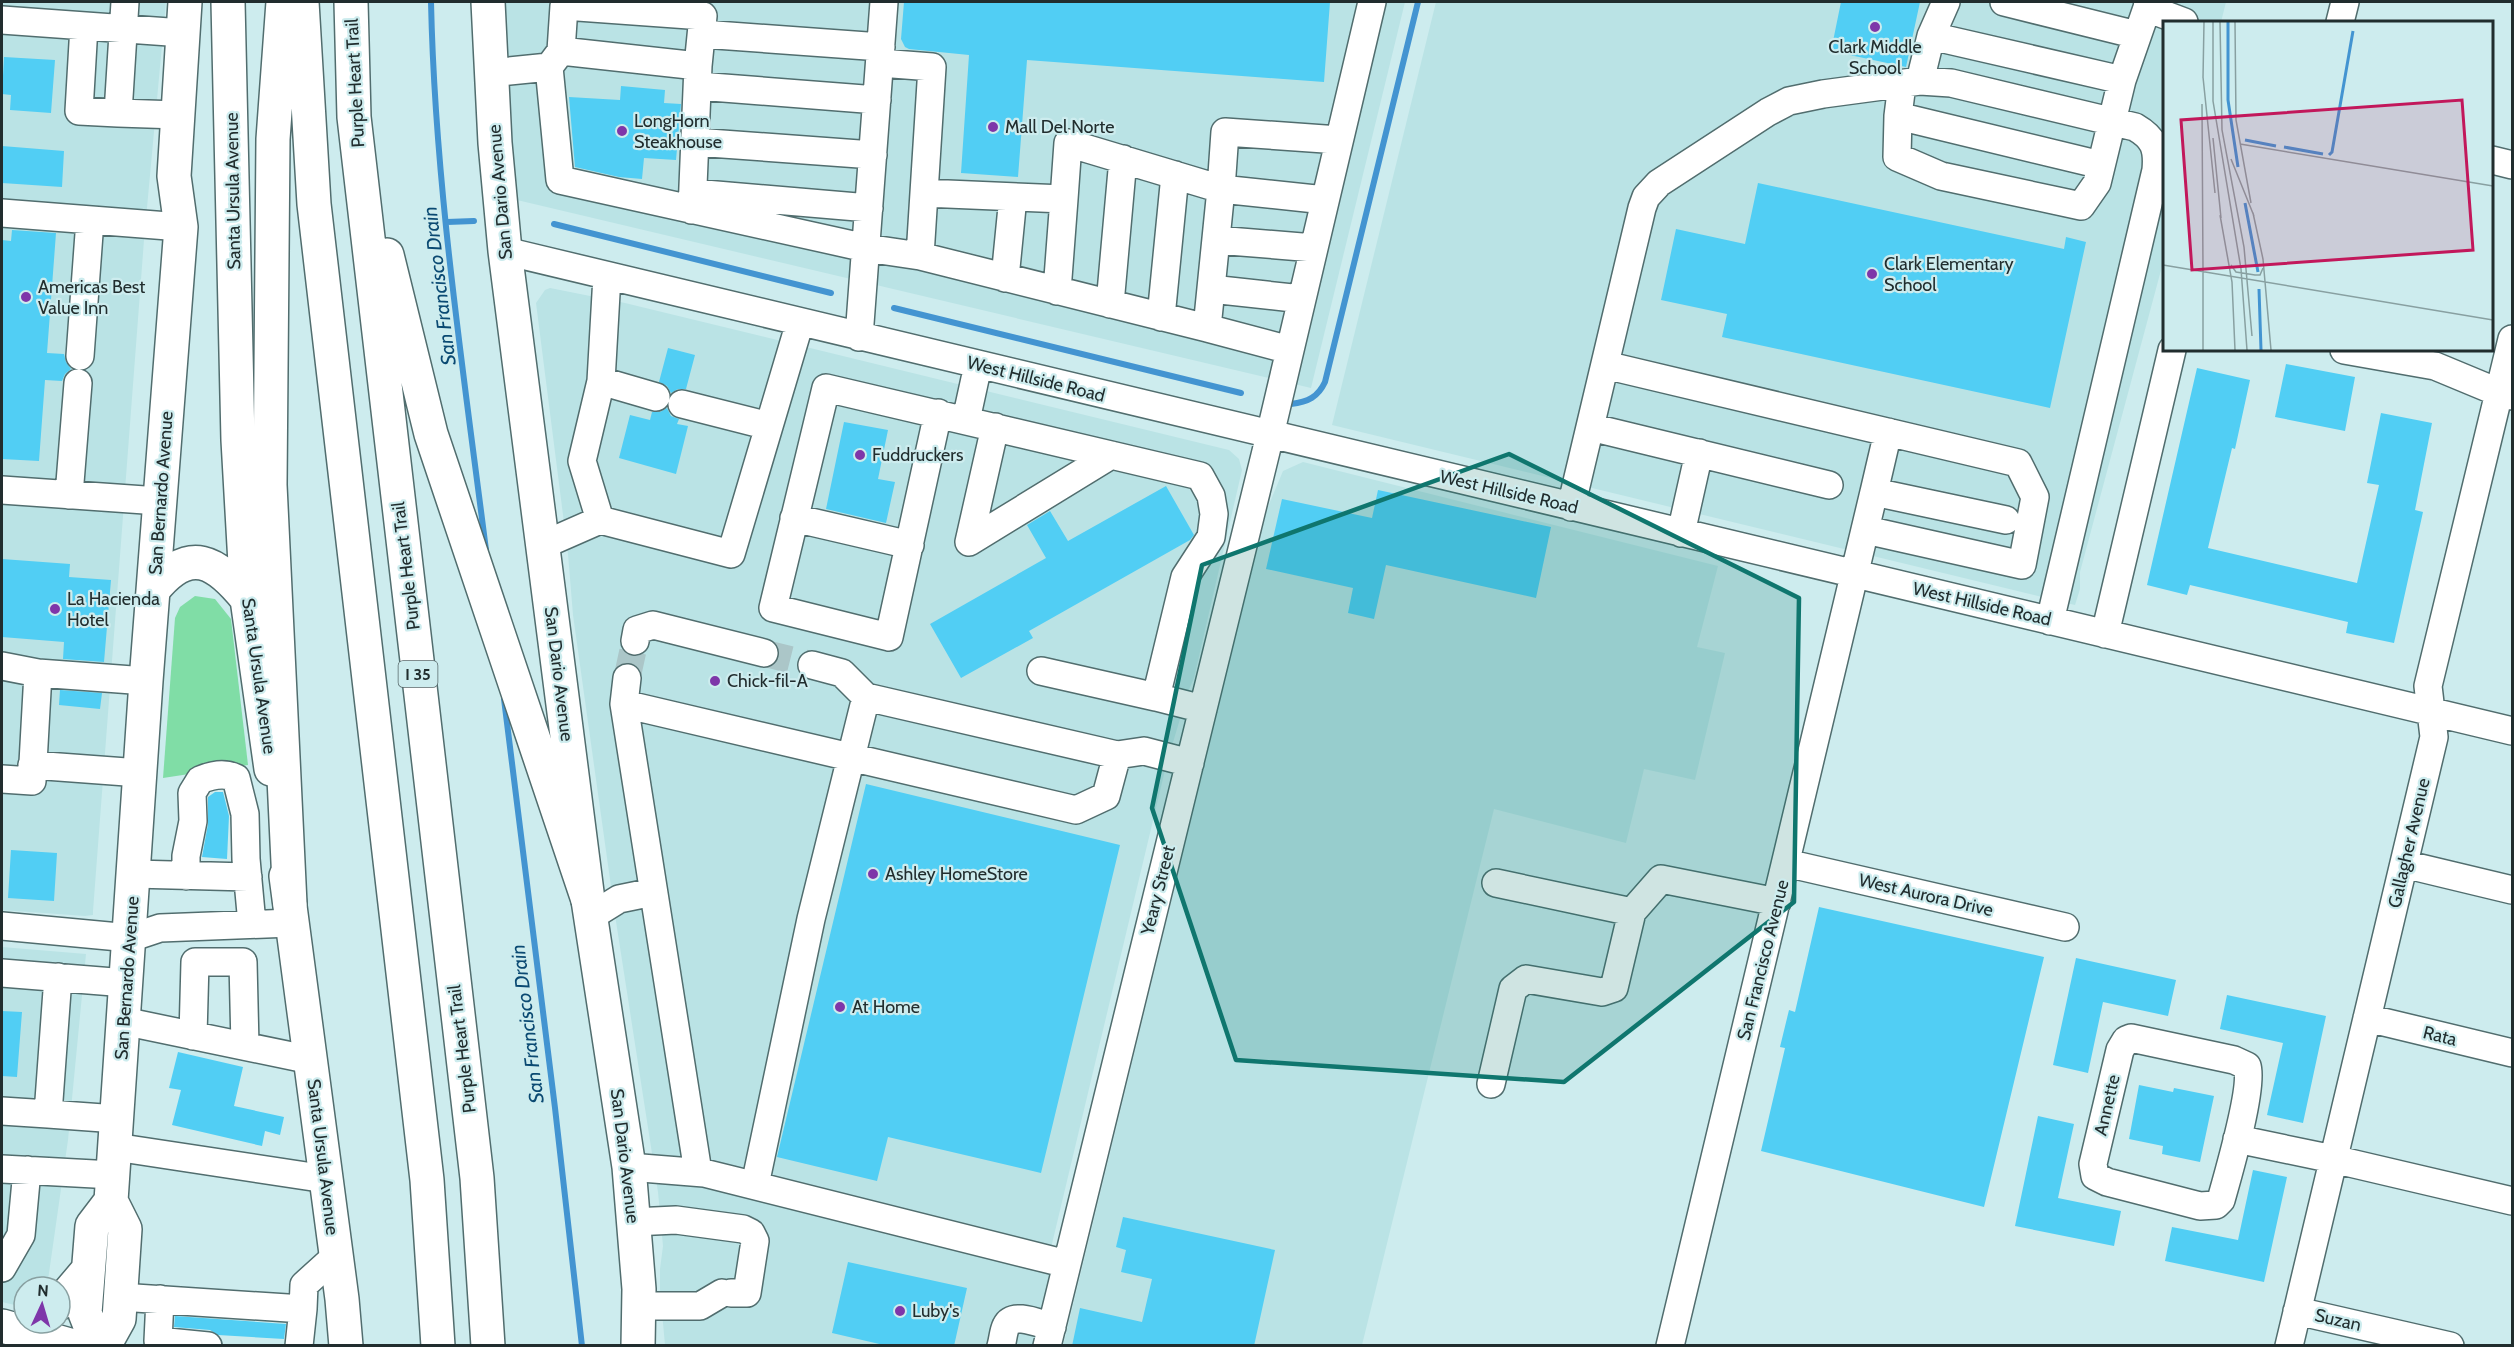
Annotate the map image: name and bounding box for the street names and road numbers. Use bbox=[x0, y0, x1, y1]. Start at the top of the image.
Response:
street label: Purple Heart Trail bbox=[341, 17, 369, 148]
street label: Santa Ursula Avenue bbox=[221, 112, 245, 270]
street label: San Dario Avenue bbox=[483, 124, 517, 260]
street label: West Hillside Road bbox=[965, 351, 1107, 407]
street label: San Bernardo Avenue bbox=[144, 410, 178, 576]
street label: West Hillside Road bbox=[1438, 465, 1580, 519]
street label: Purple Heart Trail bbox=[387, 500, 425, 631]
street label: West Hillside Road bbox=[1911, 577, 2053, 631]
street label: Santa Ursula Avenue bbox=[237, 597, 281, 755]
street label: San Dario Avenue bbox=[540, 605, 578, 743]
road number: I 35 bbox=[398, 661, 438, 687]
street label: Gallagher Avenue bbox=[2383, 776, 2435, 910]
street label: Yeary Street bbox=[1136, 843, 1180, 938]
street label: West Aurora Drive bbox=[1857, 869, 1995, 921]
street label: San Francisco Avenue bbox=[1732, 877, 1794, 1043]
street label: San Bernardo Avenue bbox=[110, 895, 144, 1061]
street label: Purple Heart Trail bbox=[443, 983, 481, 1114]
street label: Rata bbox=[2421, 1021, 2459, 1051]
street label: Annette bbox=[2089, 1072, 2125, 1138]
street label: Santa Ursula Avenue bbox=[303, 1078, 343, 1236]
street label: San Dario Avenue bbox=[606, 1087, 644, 1225]
street label: Suzan bbox=[2313, 1304, 2363, 1336]

